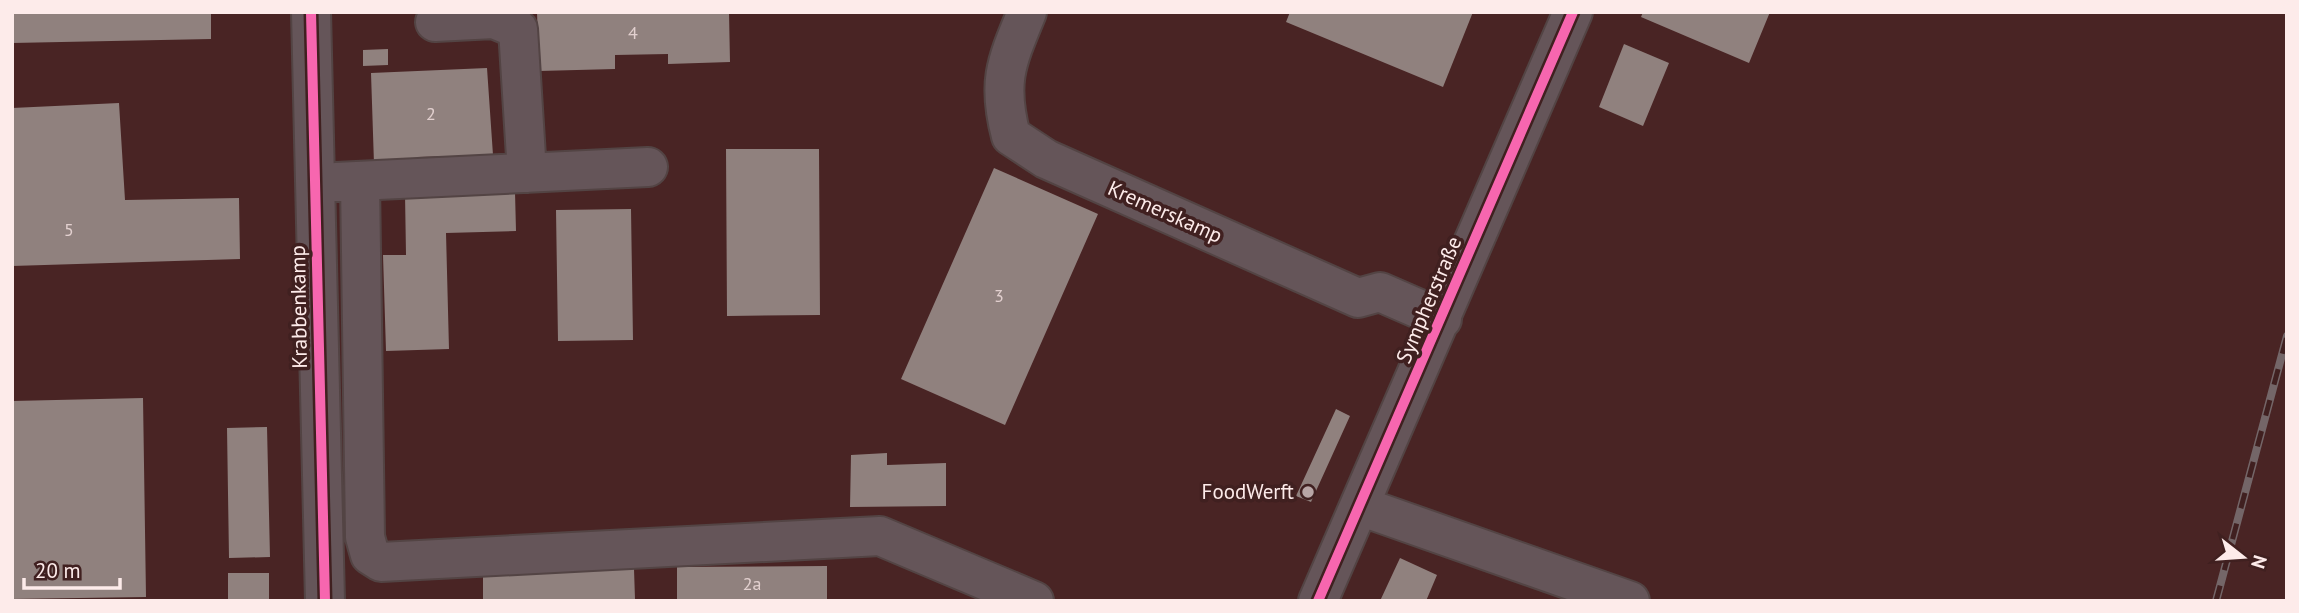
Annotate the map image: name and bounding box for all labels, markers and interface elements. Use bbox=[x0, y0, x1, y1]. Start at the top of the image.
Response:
house number: 4 bbox=[628, 21, 638, 44]
house number: 2 bbox=[426, 102, 436, 125]
street label: Kremerskamp bbox=[1104, 174, 1227, 249]
house number: 5 bbox=[64, 218, 74, 241]
street label: Sympherstraße bbox=[1390, 232, 1467, 367]
street label: Krabbenkamp bbox=[284, 245, 313, 369]
house number: 3 bbox=[994, 284, 1004, 307]
place label: FoodWerft bbox=[1202, 478, 1294, 505]
marker: FoodWerft bbox=[1300, 484, 1316, 500]
north arrow bbox=[2208, 522, 2278, 592]
scale bar bbox=[24, 546, 121, 590]
text: N bbox=[2246, 552, 2273, 571]
text: 20 m bbox=[35, 557, 81, 584]
house number: 2a bbox=[743, 572, 761, 595]

